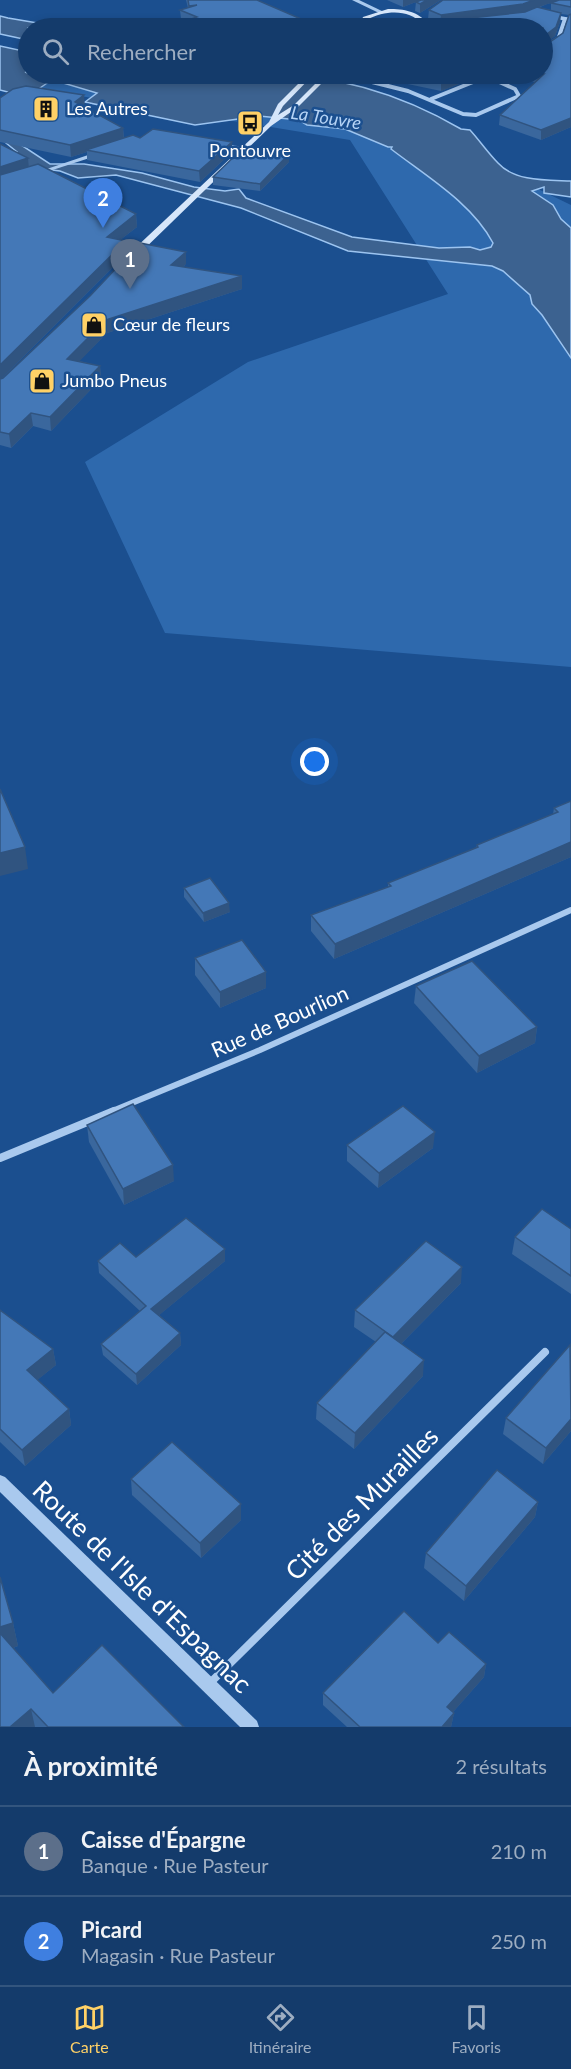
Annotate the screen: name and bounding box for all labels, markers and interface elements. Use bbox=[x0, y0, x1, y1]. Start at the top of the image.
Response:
search box bbox=[18, 18, 553, 84]
icon: search bbox=[39, 35, 72, 68]
text: Rechercher bbox=[87, 38, 196, 65]
building icon: Les Autres bbox=[31, 94, 61, 124]
place label: Les Autres bbox=[66, 97, 148, 119]
water label: La Touvre bbox=[289, 101, 363, 133]
bus stop icon: Pontouvre bbox=[235, 108, 265, 138]
place label: Pontouvre bbox=[209, 139, 291, 161]
pin: 2 bbox=[84, 178, 122, 228]
pin: 1 bbox=[110, 240, 150, 289]
shop icon: Cœur de fleurs bbox=[79, 310, 109, 340]
place label: Cœur de fleurs bbox=[113, 313, 230, 335]
shop icon: Jumbo Pneus bbox=[27, 366, 57, 396]
place label: Jumbo Pneus bbox=[62, 369, 167, 391]
your location bbox=[300, 747, 329, 776]
street label: Rue de Bourlion bbox=[207, 979, 352, 1062]
street label: Cité des Murailles bbox=[278, 1420, 445, 1587]
street label: Route de l'Isle d'Espagnac bbox=[26, 1473, 259, 1699]
text: À proximité bbox=[24, 1750, 158, 1782]
text: 2 résultats bbox=[456, 1754, 547, 1778]
text: Caisse d'Épargne bbox=[81, 1826, 246, 1853]
text: 1 bbox=[38, 1839, 49, 1863]
text: 210 m bbox=[491, 1839, 547, 1863]
text: Banque · Rue Pasteur bbox=[81, 1853, 269, 1877]
text: Picard bbox=[81, 1916, 142, 1943]
text: 2 bbox=[38, 1929, 49, 1953]
text: 250 m bbox=[491, 1929, 547, 1953]
text: Magasin · Rue Pasteur bbox=[81, 1943, 275, 1967]
tab: Carte bbox=[70, 2001, 109, 2056]
tab: Itinéraire bbox=[249, 2001, 312, 2056]
tab: Favoris bbox=[452, 2001, 501, 2056]

